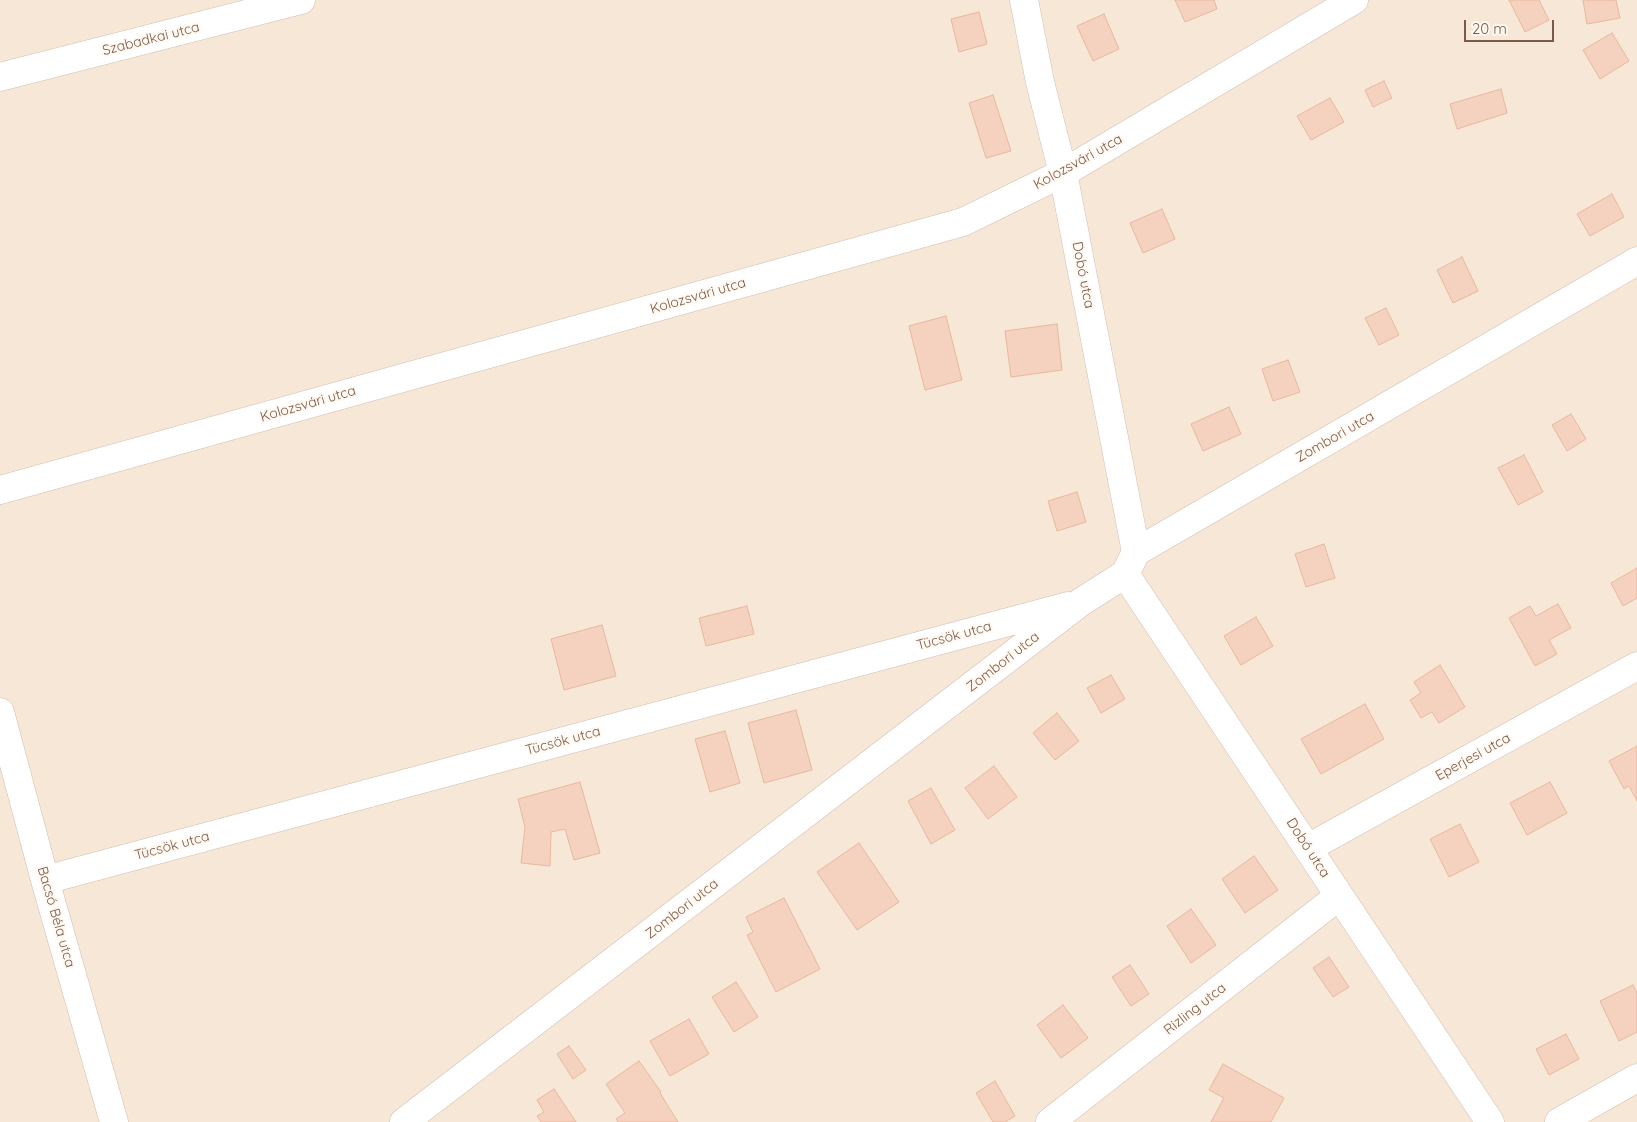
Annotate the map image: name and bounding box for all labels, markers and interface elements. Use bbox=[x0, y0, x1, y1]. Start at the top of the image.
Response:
scale bar bbox=[1467, 10, 1557, 42]
street label: Szabadkai utca bbox=[101, 19, 201, 59]
text: 20 m bbox=[1472, 19, 1507, 38]
street label: Kolozsvári utca bbox=[1031, 131, 1125, 193]
street label: Dobó utca bbox=[1068, 240, 1098, 310]
street label: Kolozsvári utca bbox=[648, 274, 748, 318]
street label: Kolozsvári utca bbox=[258, 382, 358, 426]
street label: Zombori utca bbox=[1293, 408, 1377, 466]
street label: Tücsök utca bbox=[915, 618, 993, 654]
street label: Zombori utca bbox=[963, 628, 1043, 696]
street label: Tücsök utca bbox=[524, 723, 602, 759]
street label: Eperjesi utca bbox=[1433, 730, 1513, 784]
street label: Dobó utca bbox=[1282, 815, 1334, 881]
street label: Tücsök utca bbox=[133, 828, 211, 864]
street label: Bacsó Béla utca bbox=[34, 864, 78, 970]
street label: Zombori utca bbox=[642, 875, 722, 943]
street label: Rizling utca bbox=[1161, 980, 1229, 1038]

